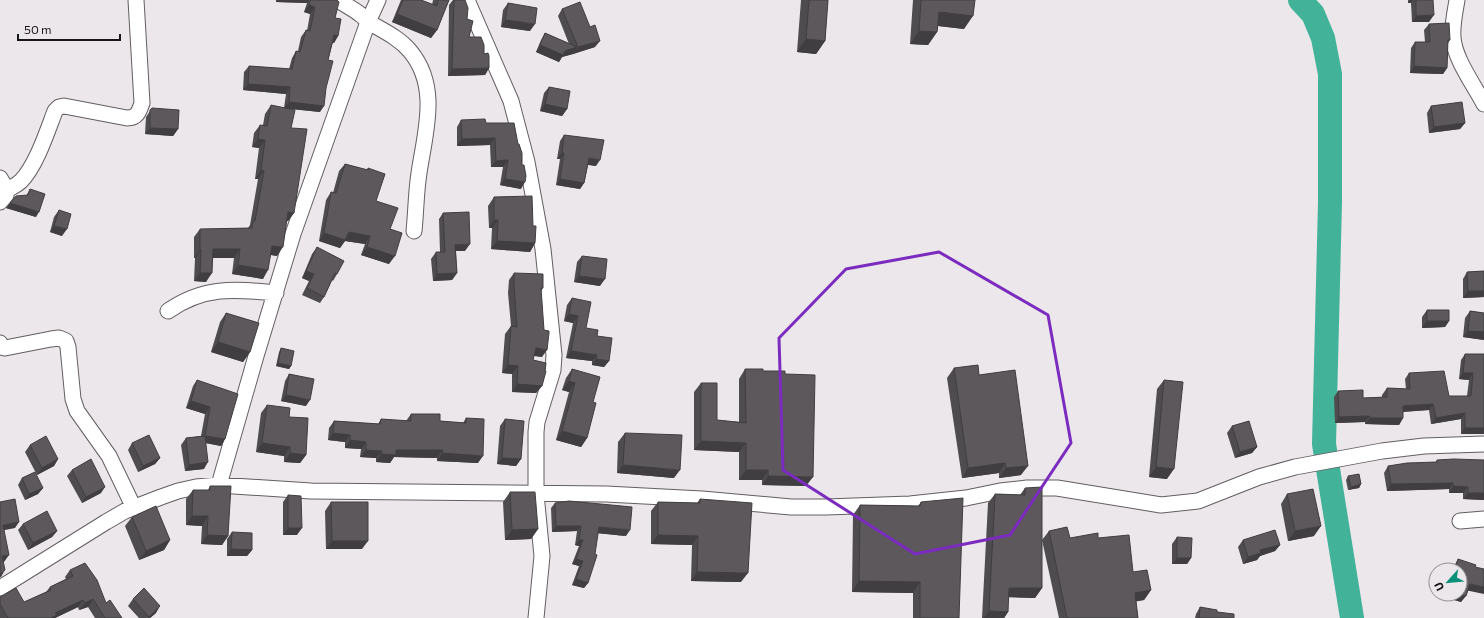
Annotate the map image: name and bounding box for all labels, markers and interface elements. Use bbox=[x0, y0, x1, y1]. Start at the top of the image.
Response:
scale bar bbox=[18, 16, 120, 42]
text: 50 m bbox=[24, 22, 52, 36]
north arrow bbox=[1428, 562, 1468, 602]
text: U bbox=[1431, 580, 1446, 593]

